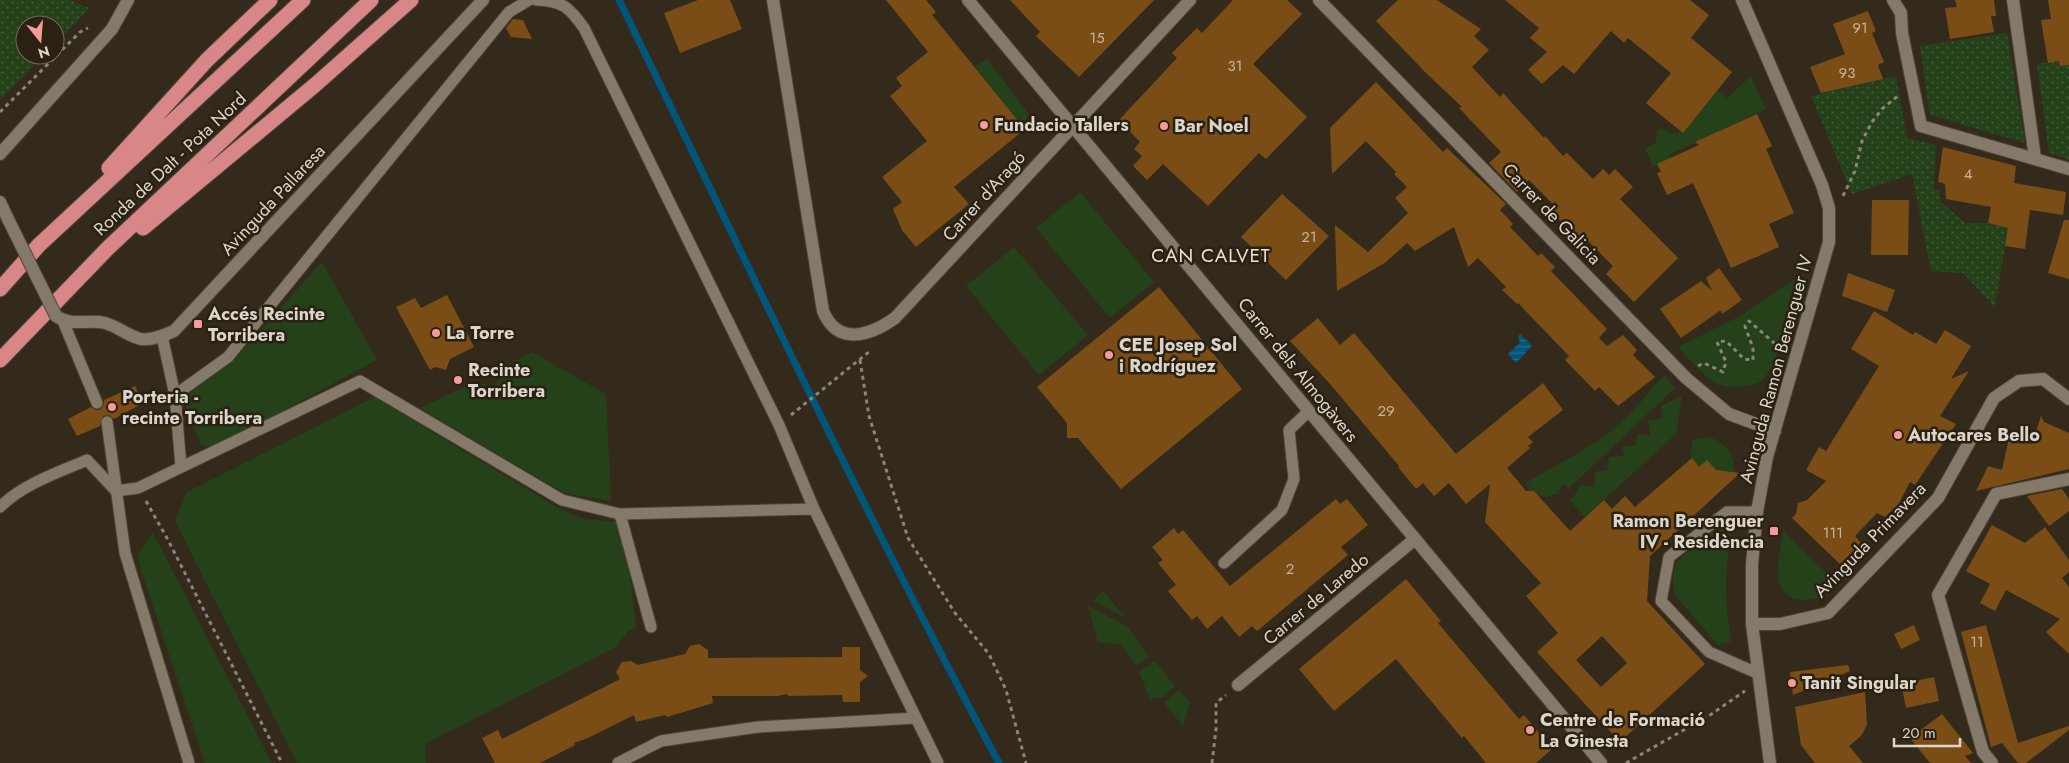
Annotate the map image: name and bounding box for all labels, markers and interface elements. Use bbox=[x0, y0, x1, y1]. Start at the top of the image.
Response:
north arrow bbox=[15, 15, 65, 65]
house number: 91 bbox=[1852, 17, 1868, 39]
house number: 15 bbox=[1089, 27, 1105, 49]
text: N bbox=[36, 41, 52, 64]
house number: 31 bbox=[1228, 55, 1242, 77]
house number: 93 bbox=[1839, 62, 1855, 84]
street label: Ronda de Dalt - Pota Nord bbox=[88, 86, 252, 242]
place label: Fundacio Tallers bbox=[994, 112, 1129, 138]
place label: Bar Noel bbox=[1174, 113, 1249, 139]
marker: Fundacio Tallers bbox=[978, 119, 990, 131]
marker: Bar Noel bbox=[1158, 120, 1170, 132]
street label: Avinguda Pallaresa bbox=[215, 139, 331, 261]
street label: Carrer d'Aragó bbox=[936, 145, 1032, 247]
street label: Carrer de Galicia bbox=[1497, 157, 1607, 271]
house number: 4 bbox=[1964, 163, 1973, 185]
house number: 21 bbox=[1301, 226, 1317, 248]
district label: CAN CALVET bbox=[1151, 242, 1271, 269]
street label: Avinguda Ramon Berenguer IV bbox=[1733, 252, 1819, 486]
street label: Carrer dels Almogàvers bbox=[1231, 292, 1365, 448]
place label: Accés Recinte Torribera bbox=[207, 301, 325, 348]
marker: Accés Recinte Torribera bbox=[192, 318, 204, 330]
place label: La Torre bbox=[446, 320, 514, 346]
marker: La Torre bbox=[430, 327, 442, 339]
place label: CEE Josep Sol i Rodríguez bbox=[1119, 332, 1237, 379]
marker: CEE Josep Sol i Rodríguez bbox=[1103, 349, 1115, 361]
place label: Recinte Torribera bbox=[468, 357, 545, 404]
marker: Recinte Torribera bbox=[452, 374, 464, 386]
place label: Porteria - recinte Torribera bbox=[122, 384, 262, 431]
house number: 29 bbox=[1377, 400, 1395, 422]
marker: Porteria - recinte Torribera bbox=[106, 401, 118, 413]
place label: Autocares Bello bbox=[1907, 422, 2040, 448]
marker: Autocares Bello bbox=[1892, 429, 1904, 441]
street label: Avinguda Primavera bbox=[1808, 476, 1932, 604]
place label: Ramon Berenguer IV - Residència bbox=[1612, 508, 1765, 555]
house number: 111 bbox=[1823, 522, 1843, 544]
marker: Ramon Berenguer IV - Residència bbox=[1768, 525, 1780, 537]
street label: Carrer de Laredo bbox=[1258, 547, 1375, 651]
house number: 2 bbox=[1286, 558, 1294, 580]
house number: 11 bbox=[1970, 631, 1984, 653]
place label: Tanit Singular bbox=[1802, 670, 1917, 696]
marker: Tanit Singular bbox=[1786, 677, 1798, 689]
place label: Centre de Formació La Ginesta bbox=[1540, 707, 1705, 754]
scale bar bbox=[1894, 716, 1960, 748]
text: 20 m bbox=[1902, 722, 1936, 744]
marker: Centre de Formació La Ginesta bbox=[1524, 724, 1536, 736]

